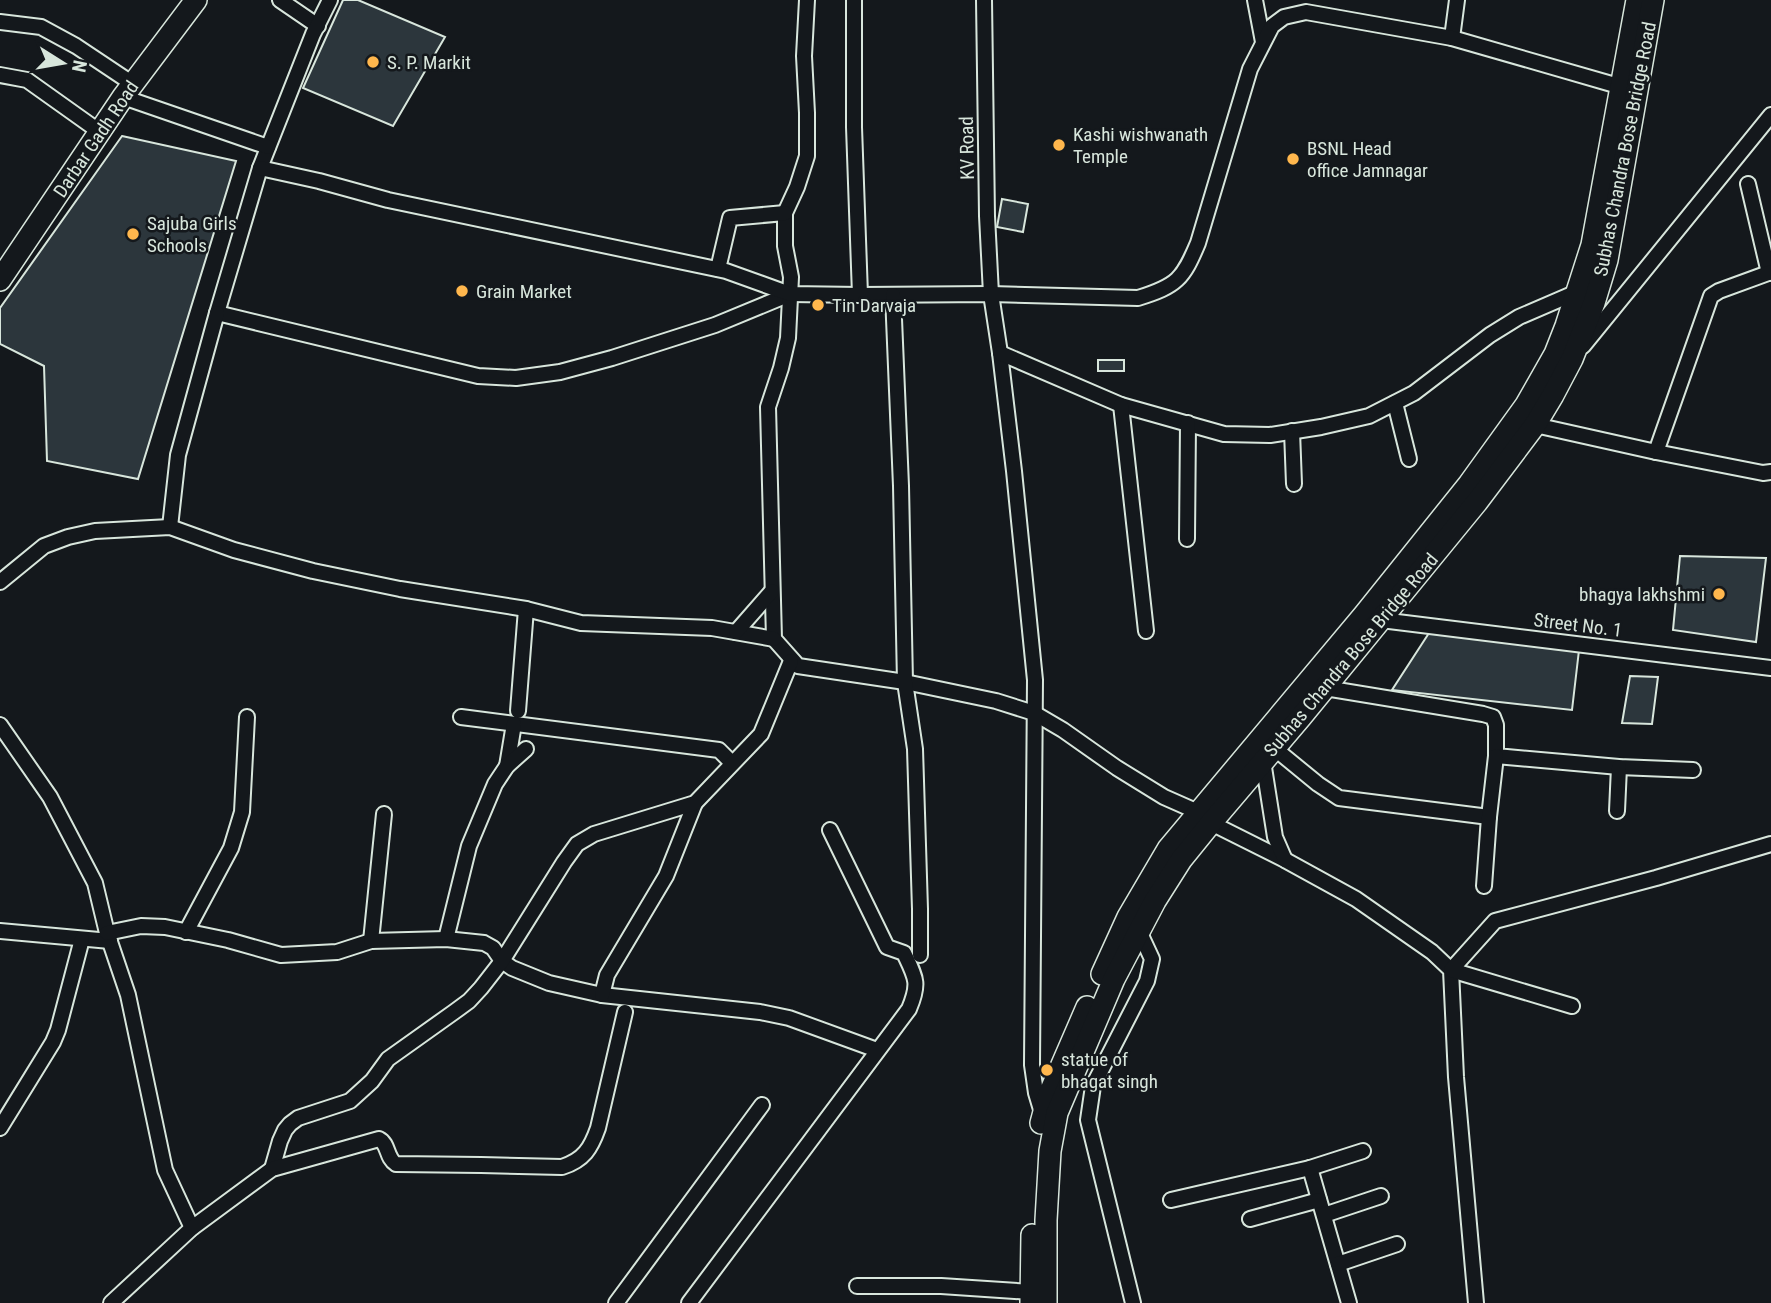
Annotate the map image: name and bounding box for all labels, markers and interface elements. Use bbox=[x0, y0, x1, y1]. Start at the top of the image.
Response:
street label: Subhas Chandra Bose Bridge Road bbox=[1589, 20, 1661, 278]
north arrow bbox=[28, 28, 98, 98]
place label: S. P. Markit bbox=[387, 51, 471, 74]
marker: S. P. Markit bbox=[365, 54, 381, 70]
text: N bbox=[67, 58, 92, 74]
street label: Darbar Gadh Road bbox=[48, 76, 144, 202]
street label: KV Road bbox=[955, 116, 979, 180]
place label: Kashi wishwanath Temple bbox=[1073, 123, 1208, 168]
marker: Kashi wishwanath Temple bbox=[1051, 137, 1067, 153]
place label: BSNL Head office Jamnagar bbox=[1307, 137, 1428, 182]
marker: BSNL Head office Jamnagar bbox=[1285, 151, 1301, 167]
place label: Sajuba Girls Schools bbox=[147, 212, 237, 257]
marker: Sajuba Girls Schools bbox=[125, 226, 141, 242]
place label: Grain Market bbox=[476, 280, 572, 303]
marker: Grain Market bbox=[454, 283, 470, 299]
place label: Tin Darvaja bbox=[832, 294, 916, 317]
marker: Tin Darvaja bbox=[810, 297, 826, 313]
street label: Subhas Chandra Bose Bridge Road bbox=[1259, 548, 1443, 762]
place label: bhagya lakhshmi bbox=[1579, 583, 1705, 606]
marker: bhagya lakhshmi bbox=[1711, 586, 1727, 602]
street label: Street No. 1 bbox=[1532, 608, 1624, 642]
place label: statue of bhagat singh bbox=[1061, 1048, 1158, 1093]
marker: statue of bhagat singh bbox=[1039, 1062, 1055, 1078]

